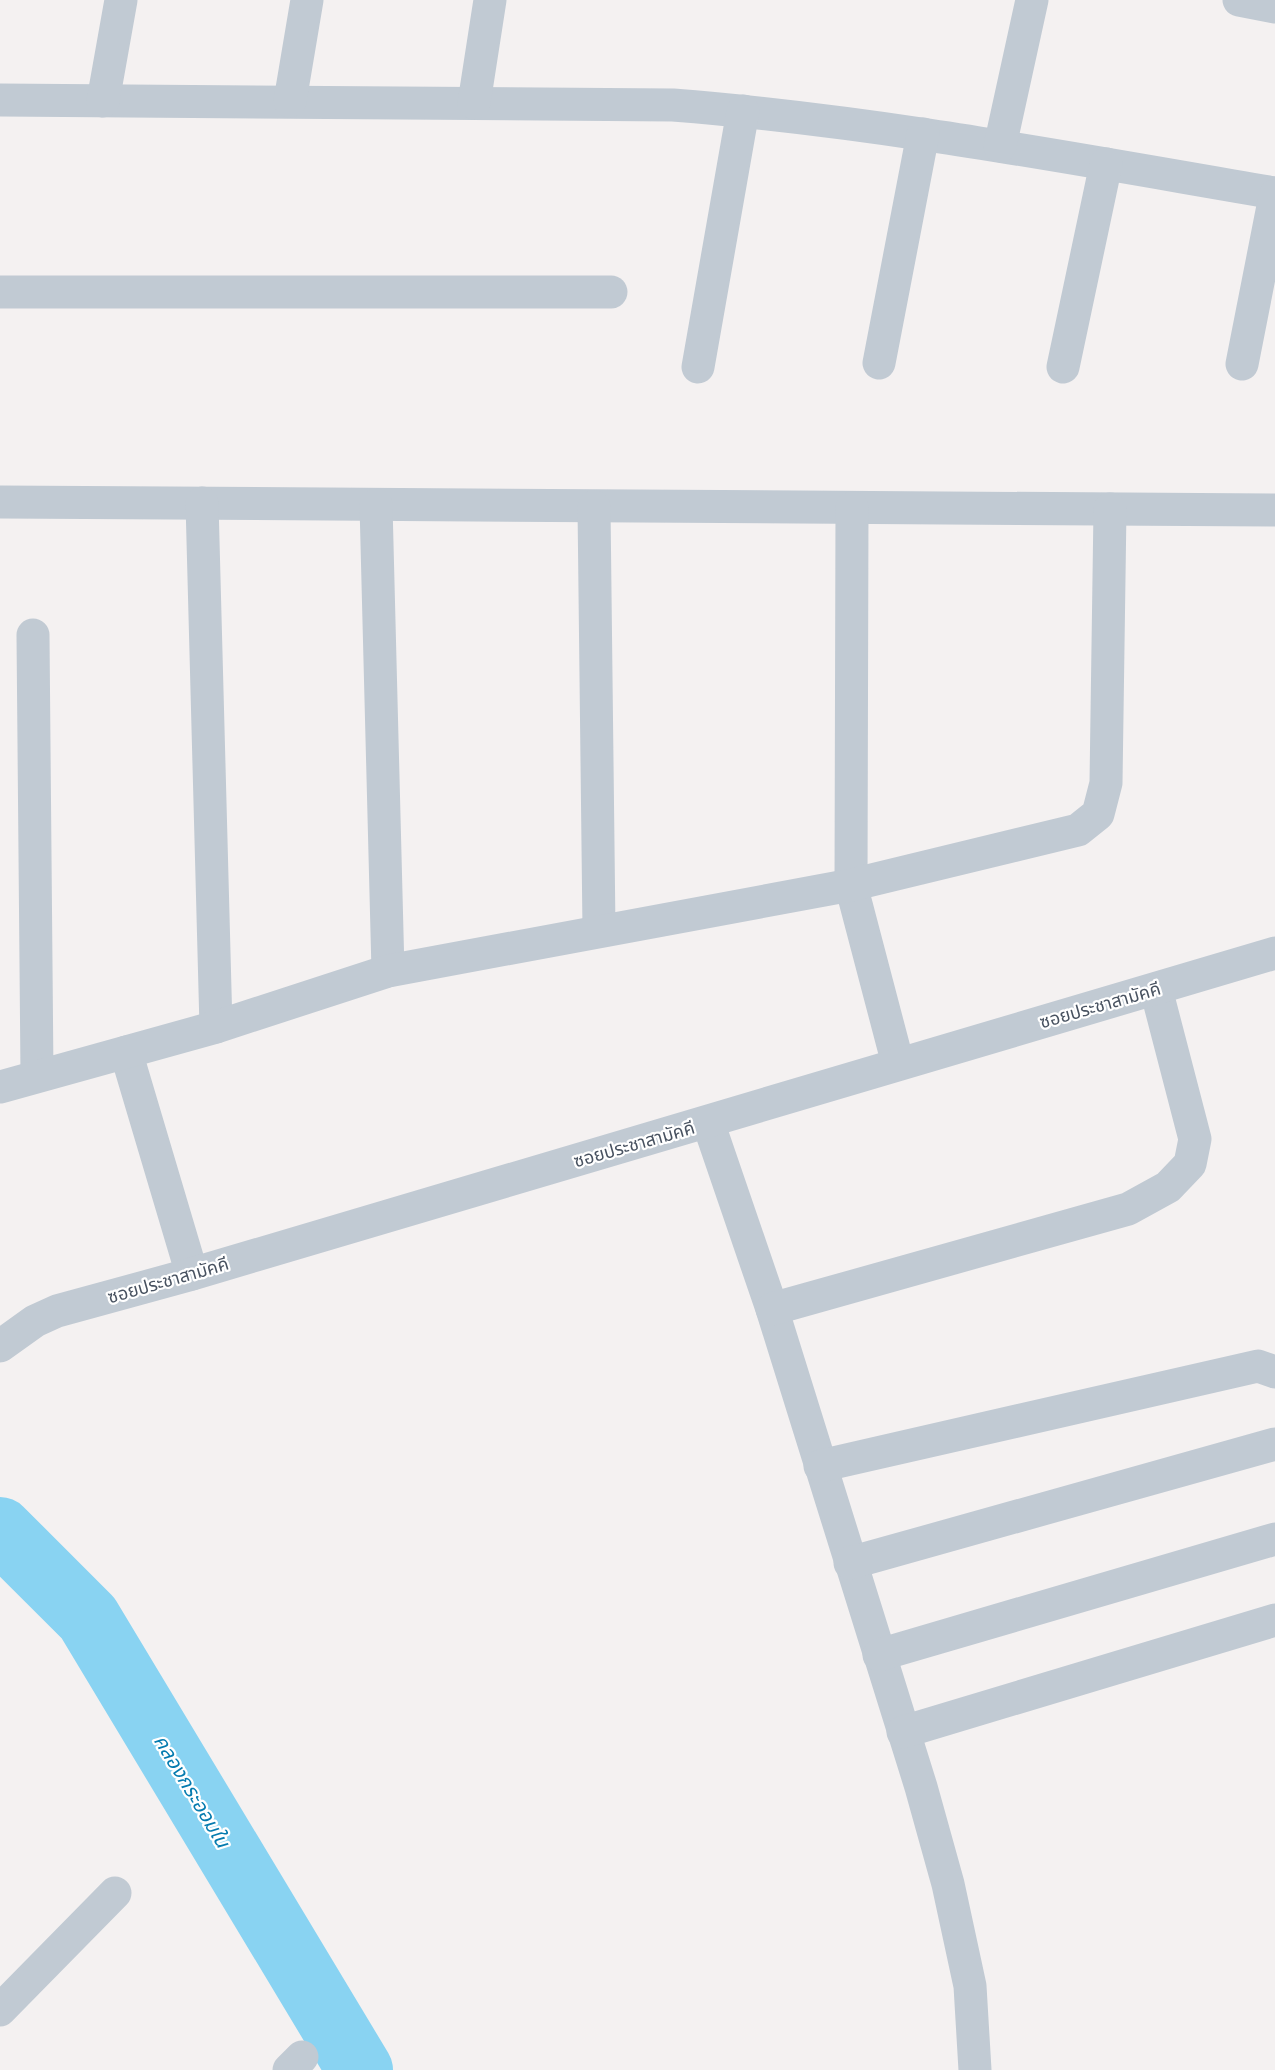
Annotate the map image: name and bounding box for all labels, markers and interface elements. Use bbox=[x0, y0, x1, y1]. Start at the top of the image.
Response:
street label: ซอยประชาสามัคคี bbox=[1037, 977, 1163, 1033]
street label: ซอยประชาสามัคคี bbox=[571, 1116, 697, 1172]
street label: ซอยประชาสามัคคี bbox=[105, 1252, 231, 1308]
water label: คลองกระออมใน bbox=[148, 1730, 237, 1854]

